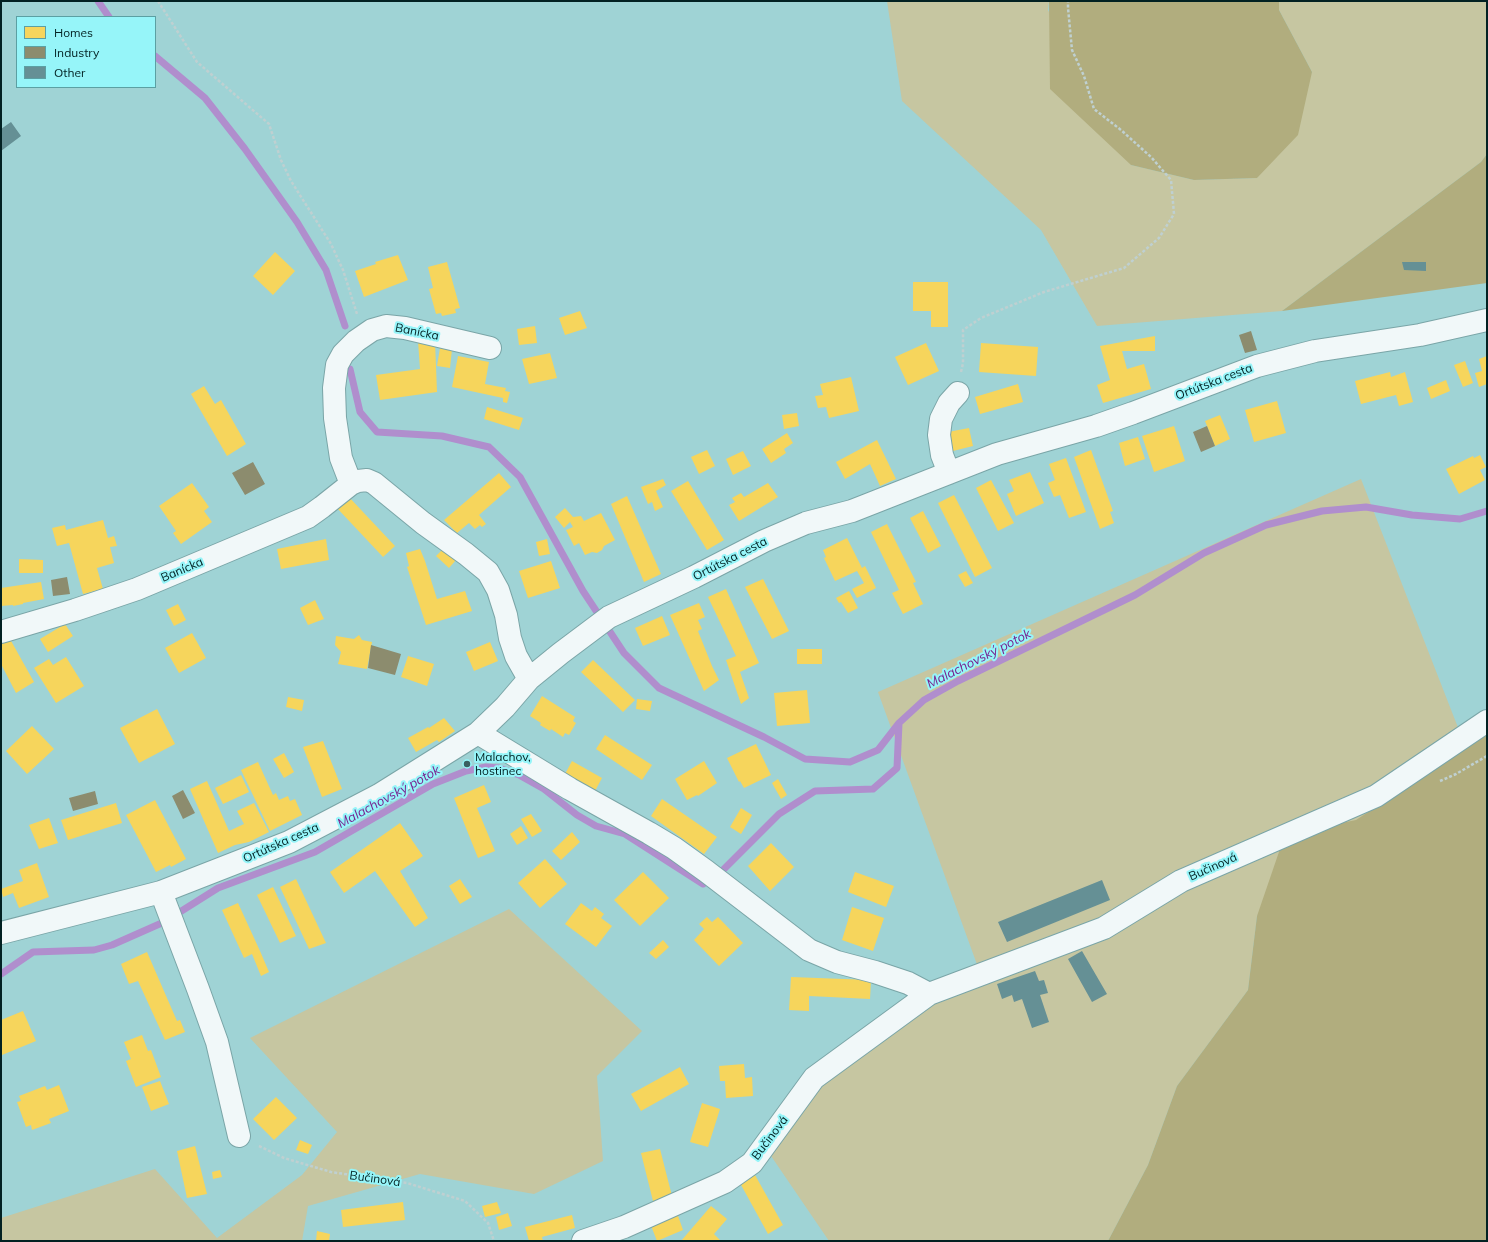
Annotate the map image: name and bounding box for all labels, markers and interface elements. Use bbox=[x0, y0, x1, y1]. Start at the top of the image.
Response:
legend bbox=[16, 16, 156, 88]
text: Homes bbox=[54, 25, 93, 40]
text: Industry bbox=[54, 45, 99, 60]
text: Other bbox=[54, 65, 85, 80]
street label: Banícka bbox=[394, 321, 440, 343]
street label: Ortútska cesta bbox=[1173, 361, 1255, 403]
street label: Ortútska cesta bbox=[691, 534, 769, 584]
street label: Banícka bbox=[159, 555, 205, 585]
water label: Malachovský potok bbox=[924, 626, 1034, 692]
place label: Malachov, hostinec bbox=[475, 750, 531, 778]
marker: Malachov, hostinec bbox=[462, 759, 472, 769]
water label: Malachovský potok bbox=[335, 762, 443, 832]
street label: Ortútska cesta bbox=[241, 820, 321, 866]
street label: Bučinová bbox=[1187, 850, 1239, 884]
street label: Bučinová bbox=[749, 1113, 791, 1163]
street label: Bučinová bbox=[349, 1168, 401, 1190]

